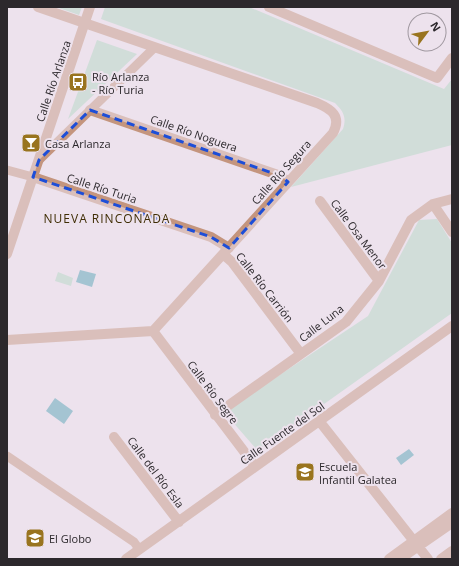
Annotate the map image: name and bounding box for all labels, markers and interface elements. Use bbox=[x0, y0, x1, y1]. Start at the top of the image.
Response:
north arrow bbox=[407, 12, 447, 52]
text: N bbox=[427, 19, 445, 34]
street label: Calle Río Arlanza bbox=[32, 38, 74, 124]
place label: Río Arlanza - Río Turia bbox=[92, 69, 149, 97]
bus stop icon: Río Arlanza - Río Turia bbox=[67, 71, 89, 93]
street label: Calle Río Noguera bbox=[149, 111, 239, 155]
bar icon: Casa Arlanza bbox=[20, 132, 42, 154]
place label: Casa Arlanza bbox=[45, 136, 111, 151]
street label: Calle Río Segura bbox=[248, 136, 314, 208]
street label: Calle Río Turia bbox=[65, 170, 139, 206]
street label: Calle Osa Menor bbox=[328, 196, 391, 273]
district label: NUEVA RINCONADA bbox=[44, 210, 170, 227]
street label: Calle Río Carrión bbox=[233, 249, 297, 325]
street label: Calle Luna bbox=[296, 301, 346, 345]
street label: Calle Río Segre bbox=[184, 357, 242, 427]
street label: Calle Fuente del Sol bbox=[237, 398, 327, 468]
street label: Calle del Río Esla bbox=[124, 433, 188, 511]
place label: Escuela Infantil Galatea bbox=[319, 459, 397, 487]
school or university icon: Escuela Infantil Galatea bbox=[294, 461, 316, 483]
school or university icon: El Globo bbox=[24, 527, 46, 549]
place label: El Globo bbox=[49, 531, 92, 546]

